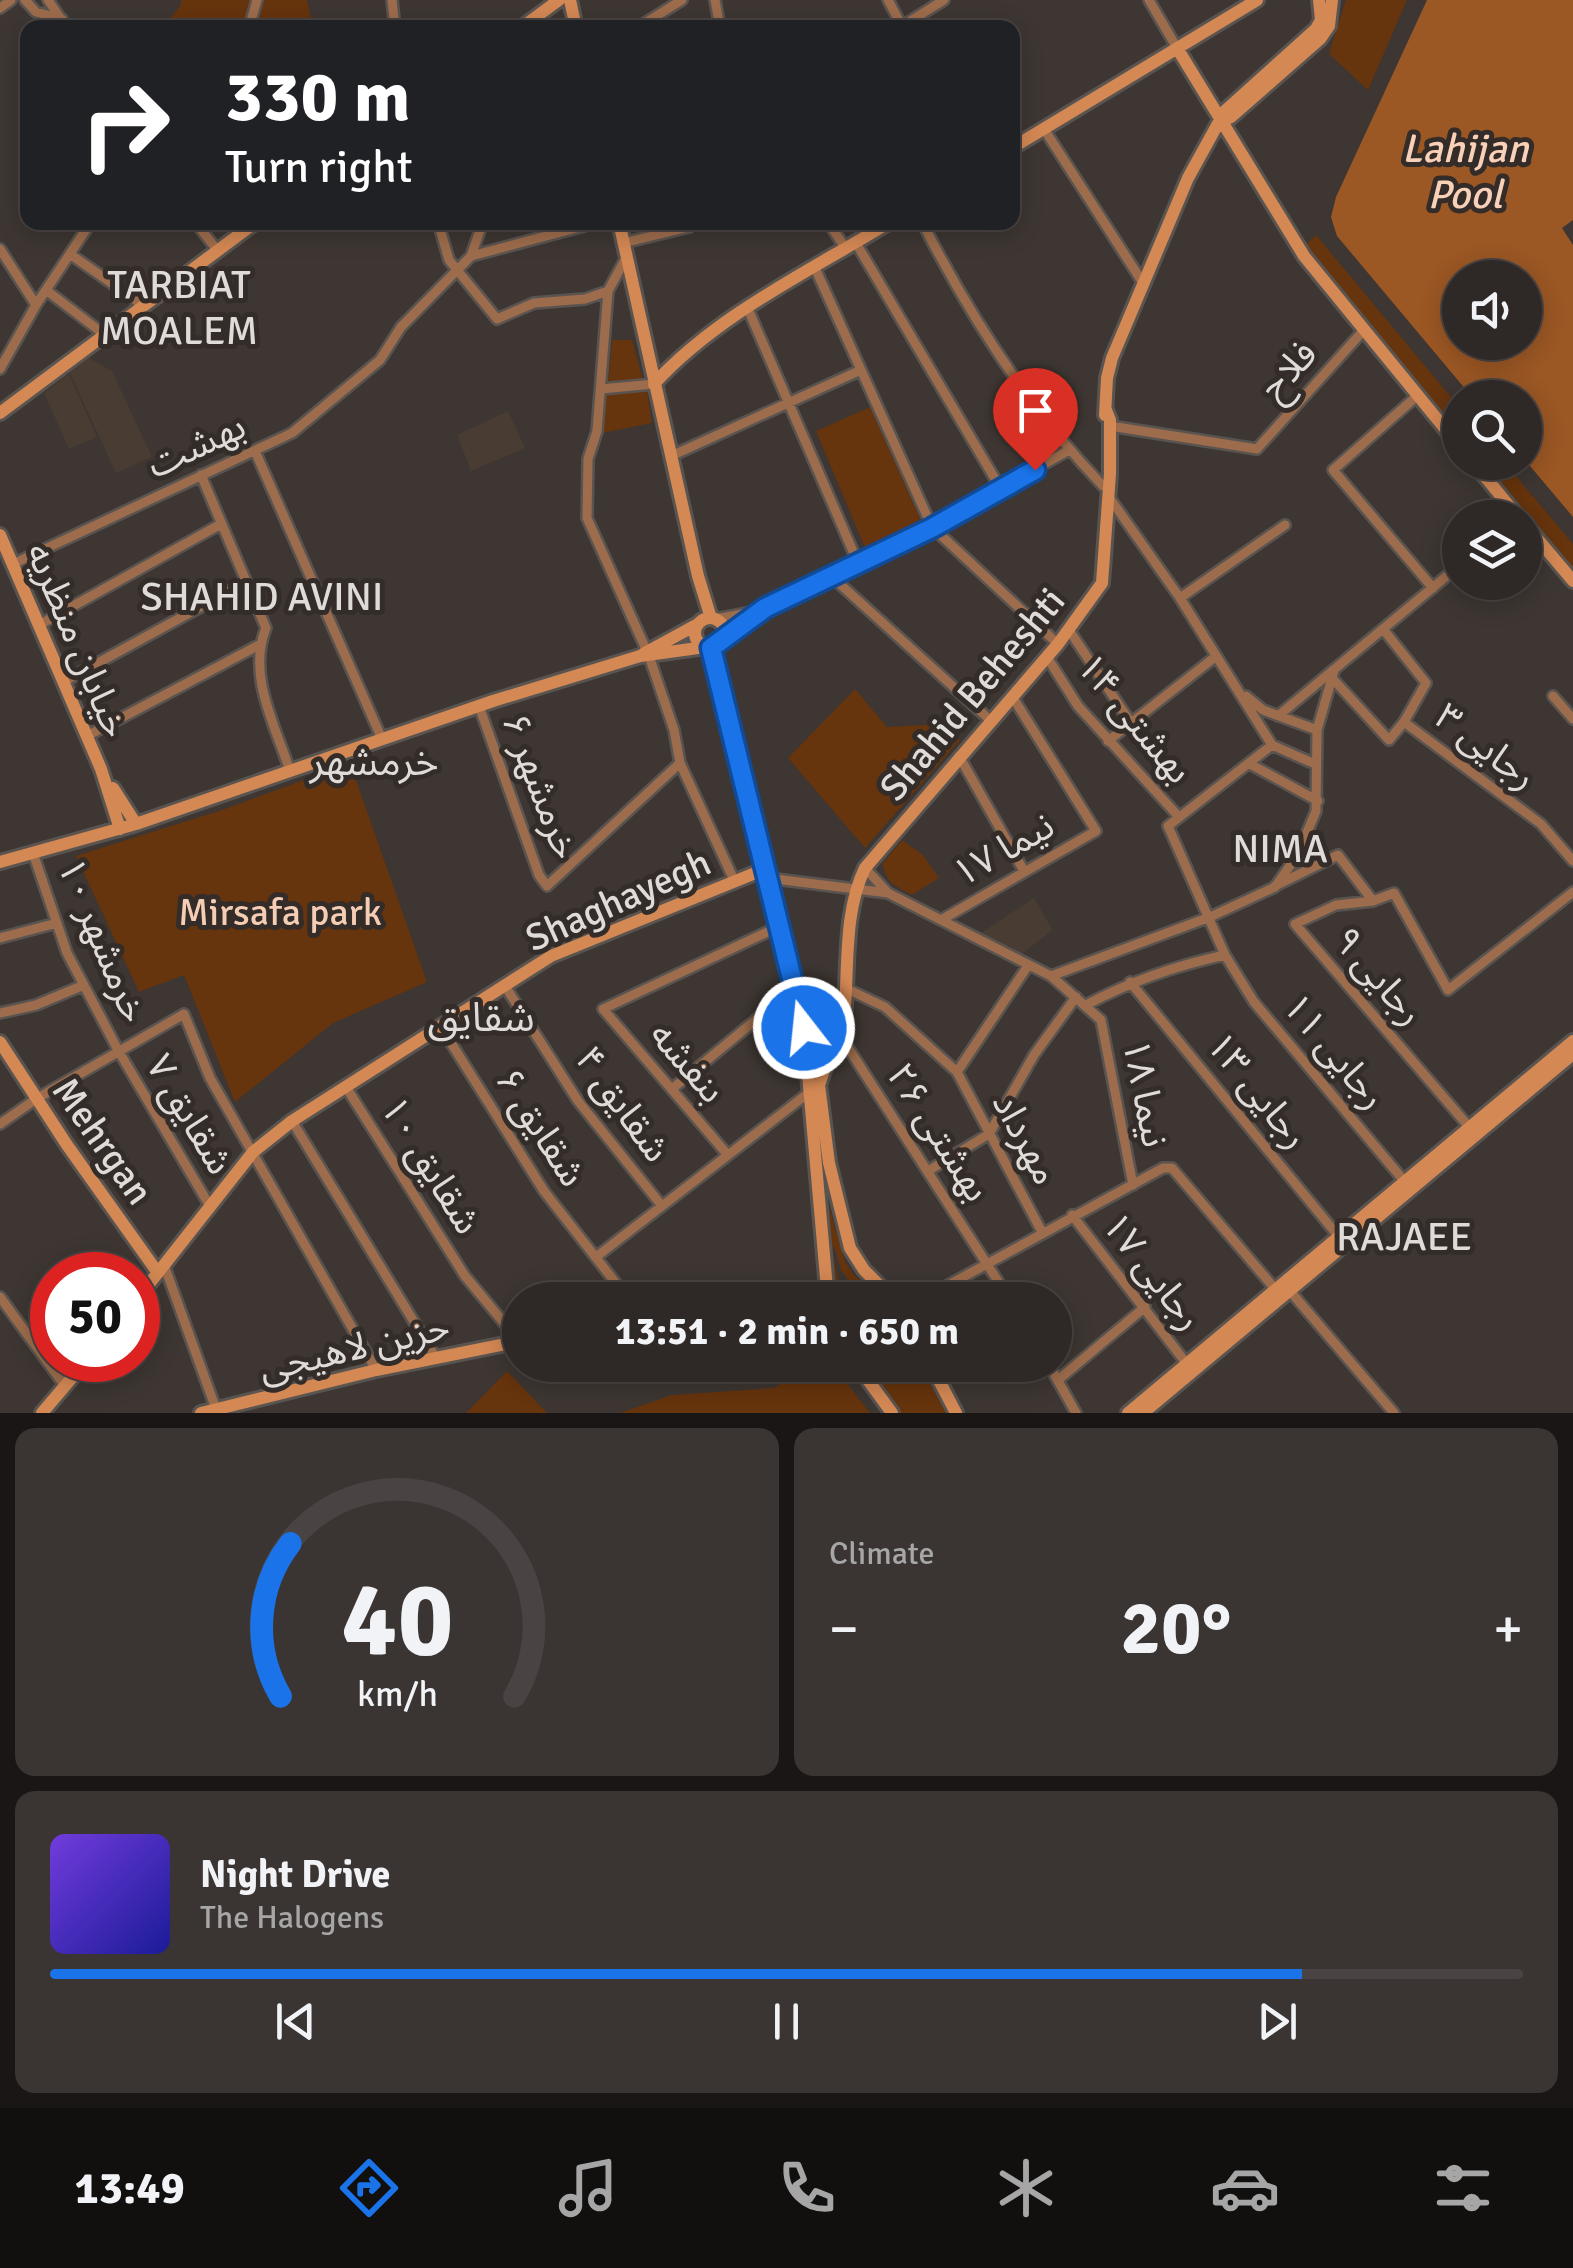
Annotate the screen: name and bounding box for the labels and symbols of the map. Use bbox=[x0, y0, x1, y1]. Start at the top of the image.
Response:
water label: Lahijan Pool bbox=[1402, 124, 1529, 220]
district label: TARBIAT MOALEM bbox=[100, 260, 258, 356]
street label: فلاح bbox=[1249, 331, 1330, 413]
pin bbox=[993, 368, 1078, 471]
street label: بهشت bbox=[139, 402, 253, 489]
street label: خیابان منظریه bbox=[15, 536, 140, 745]
district label: SHAHID AVINI bbox=[140, 572, 384, 622]
street label: Shahid Beheshti bbox=[870, 578, 1075, 810]
street label: بهشتی ۱۴ bbox=[1067, 644, 1203, 793]
street label: رجایی ۳ bbox=[1426, 693, 1546, 800]
street label: خرمشهر ۶ bbox=[491, 707, 590, 866]
district label: خرمشهر bbox=[309, 737, 438, 787]
street label: نیما ۱۷ bbox=[944, 802, 1062, 897]
district label: NIMA bbox=[1232, 824, 1328, 874]
street label: Shaghayegh bbox=[518, 839, 718, 962]
street label: خرمشهر ۱۰ bbox=[47, 851, 158, 1030]
park label: Mirsafa park bbox=[178, 889, 382, 936]
street label: رجایی ۹ bbox=[1323, 917, 1434, 1035]
position arrow bbox=[752, 976, 856, 1080]
street label: رجایی ۱۱ bbox=[1273, 984, 1397, 1119]
district label: شقایق bbox=[427, 993, 535, 1043]
street label: بنفشه bbox=[639, 1012, 736, 1113]
street label: رجایی ۱۳ bbox=[1196, 1022, 1319, 1158]
street label: نیما ۱۸ bbox=[1112, 1035, 1179, 1151]
street label: شقایق ۴ bbox=[565, 1037, 680, 1171]
street label: شقایق ۷ bbox=[135, 1046, 244, 1183]
street label: بهشتی ۲۶ bbox=[876, 1054, 1001, 1210]
street label: شقایق ۶ bbox=[485, 1059, 596, 1195]
street label: Mehrgan bbox=[42, 1069, 163, 1214]
street label: مهرداد bbox=[982, 1084, 1069, 1193]
street label: شقایق ۱۰ bbox=[370, 1088, 491, 1243]
street label: رجایی ۱۷ bbox=[1092, 1203, 1213, 1340]
district label: RAJAEE bbox=[1336, 1212, 1472, 1262]
speed limit sign: 50 bbox=[30, 1252, 160, 1382]
street label: حزین لاهیجی bbox=[254, 1303, 454, 1392]

